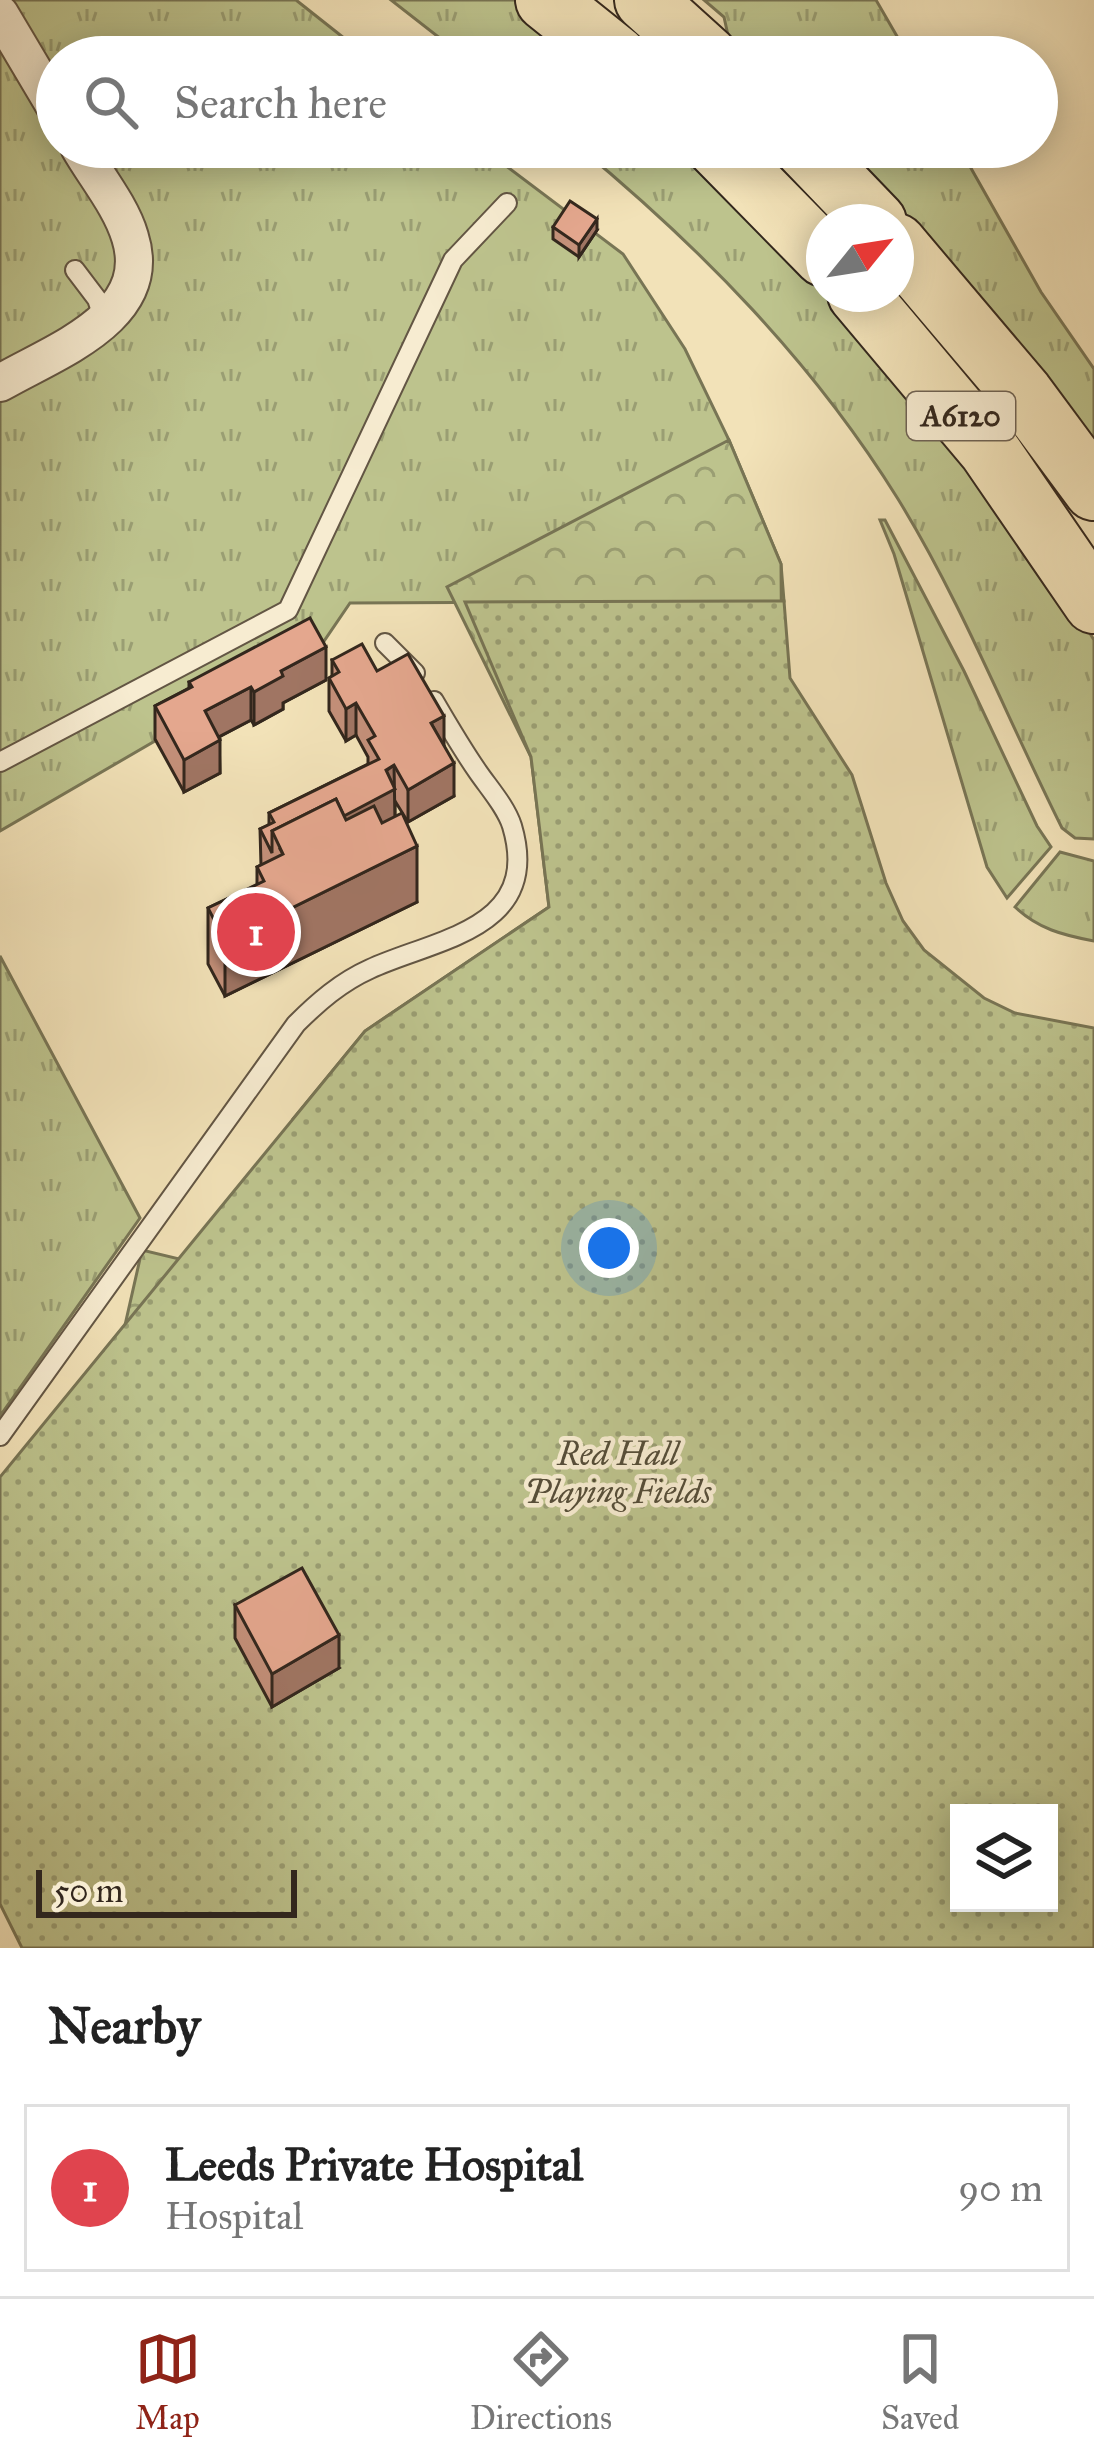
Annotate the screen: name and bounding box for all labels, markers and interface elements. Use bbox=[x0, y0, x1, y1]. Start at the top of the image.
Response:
search box bbox=[36, 36, 1058, 168]
icon: search bbox=[78, 69, 144, 135]
text: Search here bbox=[174, 75, 387, 130]
north arrow bbox=[806, 204, 914, 312]
road number: A6120 bbox=[907, 392, 1015, 440]
pin: 1 bbox=[217, 887, 295, 977]
your location bbox=[579, 1218, 639, 1278]
park label: Red Hall Playing Fields bbox=[525, 1434, 712, 1512]
map controls bbox=[950, 1804, 1058, 1912]
button: layers bbox=[950, 1804, 1058, 1912]
scale bar bbox=[36, 1864, 297, 1917]
text: 50 m bbox=[54, 1871, 123, 1911]
text: Nearby bbox=[48, 1995, 200, 2057]
text: Leeds Private Hospital bbox=[165, 2137, 583, 2192]
text: 1 bbox=[82, 2164, 98, 2212]
text: 90 m bbox=[958, 2164, 1043, 2212]
text: Hospital bbox=[165, 2192, 303, 2240]
tab: Map bbox=[135, 2326, 201, 2438]
tab: Directions bbox=[470, 2326, 612, 2438]
tab: Saved bbox=[881, 2326, 959, 2438]

